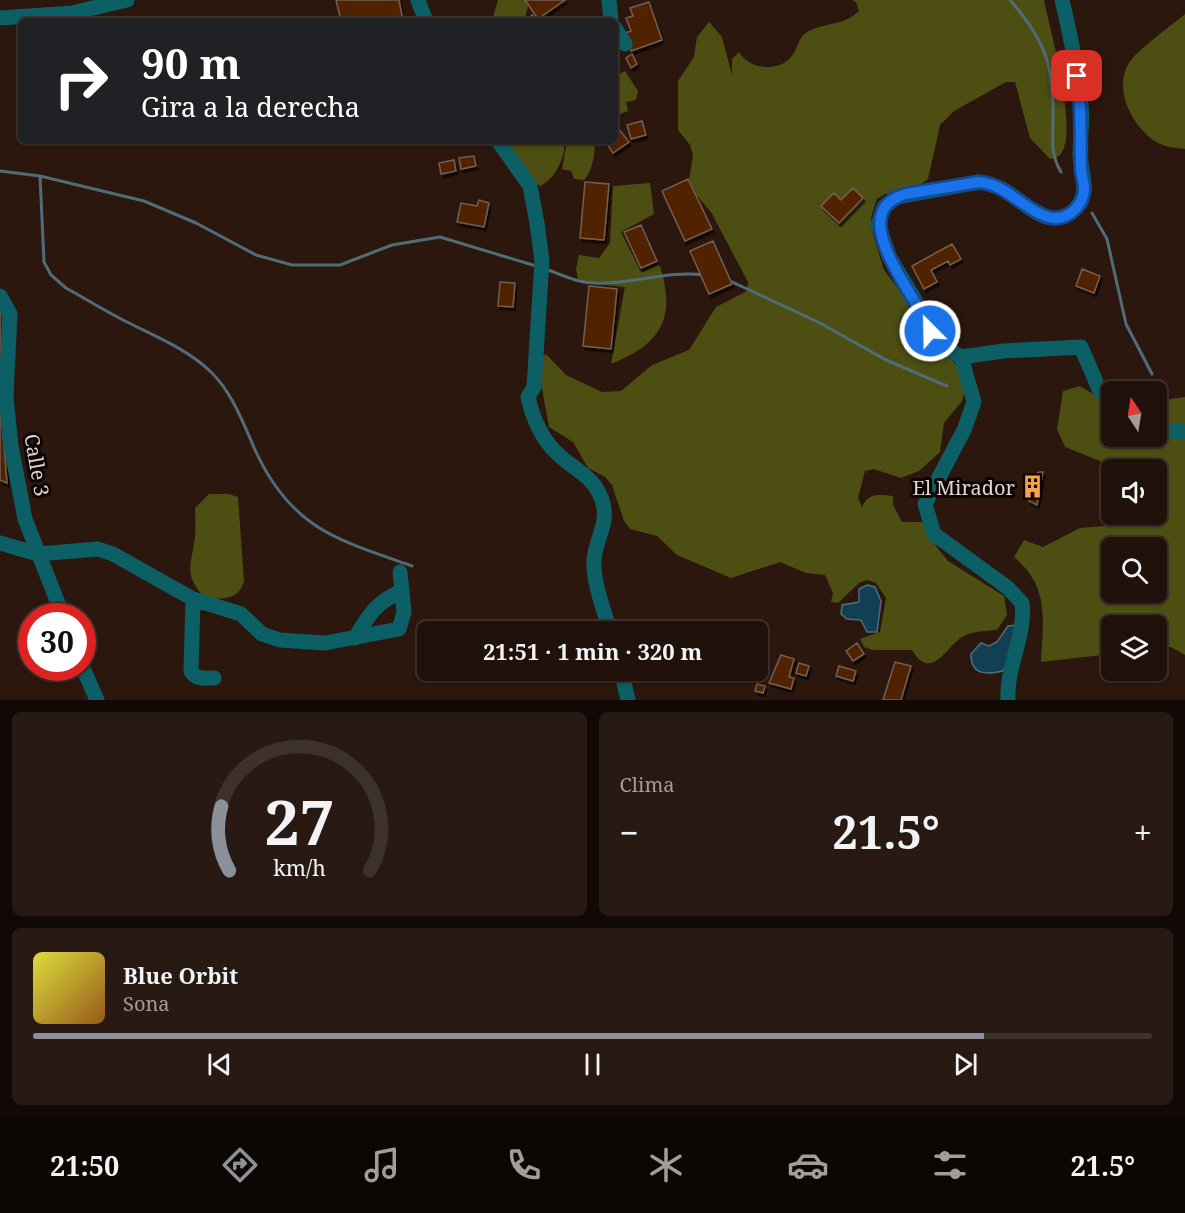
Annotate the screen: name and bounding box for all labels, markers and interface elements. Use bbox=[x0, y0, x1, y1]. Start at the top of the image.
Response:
text: 90 m bbox=[141, 34, 241, 91]
icon: right bbox=[42, 42, 120, 120]
pin bbox=[1051, 50, 1102, 101]
icon: arrive bbox=[1060, 59, 1093, 92]
text: Gira a la derecha bbox=[141, 88, 360, 125]
position arrow bbox=[898, 299, 962, 363]
north arrow bbox=[1101, 381, 1167, 447]
map controls bbox=[1101, 381, 1167, 681]
street label: Calle 3 bbox=[18, 432, 56, 498]
button: sound bbox=[1101, 459, 1167, 525]
place label: El Mirador bbox=[912, 474, 1016, 501]
building icon: El Mirador bbox=[1020, 474, 1046, 500]
button: search bbox=[1101, 537, 1167, 603]
speed limit sign: 30 bbox=[18, 603, 96, 681]
button: layers bbox=[1101, 615, 1167, 681]
text: 21:51 · 1 min · 320 m bbox=[483, 636, 702, 666]
text: Clima bbox=[620, 771, 675, 798]
text: 27 bbox=[264, 778, 335, 863]
text: 21.5° bbox=[832, 801, 940, 862]
text: − bbox=[620, 810, 639, 855]
text: + bbox=[1134, 810, 1152, 855]
text: km/h bbox=[273, 853, 326, 882]
text: Blue Orbit bbox=[123, 960, 238, 990]
text: Sona bbox=[123, 990, 170, 1017]
icon: previous bbox=[203, 1048, 236, 1081]
icon: pause bbox=[576, 1048, 609, 1081]
icon: next bbox=[949, 1048, 982, 1081]
icon: directions bbox=[219, 1144, 261, 1186]
icon: music bbox=[361, 1144, 403, 1186]
icon: phone bbox=[503, 1144, 545, 1186]
icon: climate bbox=[645, 1144, 687, 1186]
icon: car bbox=[787, 1144, 829, 1186]
icon: filters bbox=[929, 1144, 971, 1186]
text: 21:50 bbox=[50, 1147, 119, 1184]
text: 21.5° bbox=[1071, 1147, 1135, 1184]

